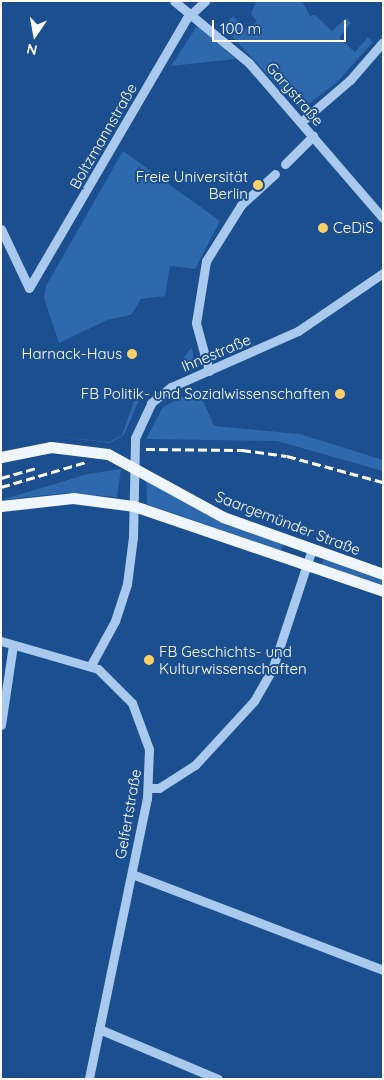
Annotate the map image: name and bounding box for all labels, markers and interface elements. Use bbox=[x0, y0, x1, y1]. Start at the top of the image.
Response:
north arrow bbox=[10, 10, 60, 60]
scale bar bbox=[214, 10, 348, 42]
text: 100 m bbox=[220, 19, 261, 38]
text: N bbox=[25, 40, 39, 60]
street label: Garystraße bbox=[263, 59, 327, 129]
street label: Boltzmannstraße bbox=[65, 80, 141, 192]
place label: Freie Universität Berlin bbox=[136, 167, 248, 202]
marker: Freie Universität Berlin bbox=[252, 179, 264, 191]
place label: CeDiS bbox=[333, 219, 374, 237]
marker: CeDiS bbox=[317, 222, 329, 234]
street label: Ihnestraße bbox=[179, 330, 253, 376]
place label: Harnack-Haus bbox=[22, 345, 122, 363]
marker: Harnack-Haus bbox=[126, 348, 138, 360]
place label: FB Politik- und Sozialwissenschaften bbox=[81, 385, 330, 403]
marker: FB Politik- und Sozialwissenschaften bbox=[334, 388, 346, 400]
street label: Saargemünder Straße bbox=[213, 487, 363, 559]
place label: FB Geschichts- und Kulturwissenschaften bbox=[159, 642, 307, 677]
marker: FB Geschichts- und Kulturwissenschaften bbox=[143, 654, 155, 666]
street label: Gelfertstraße bbox=[111, 768, 145, 860]

